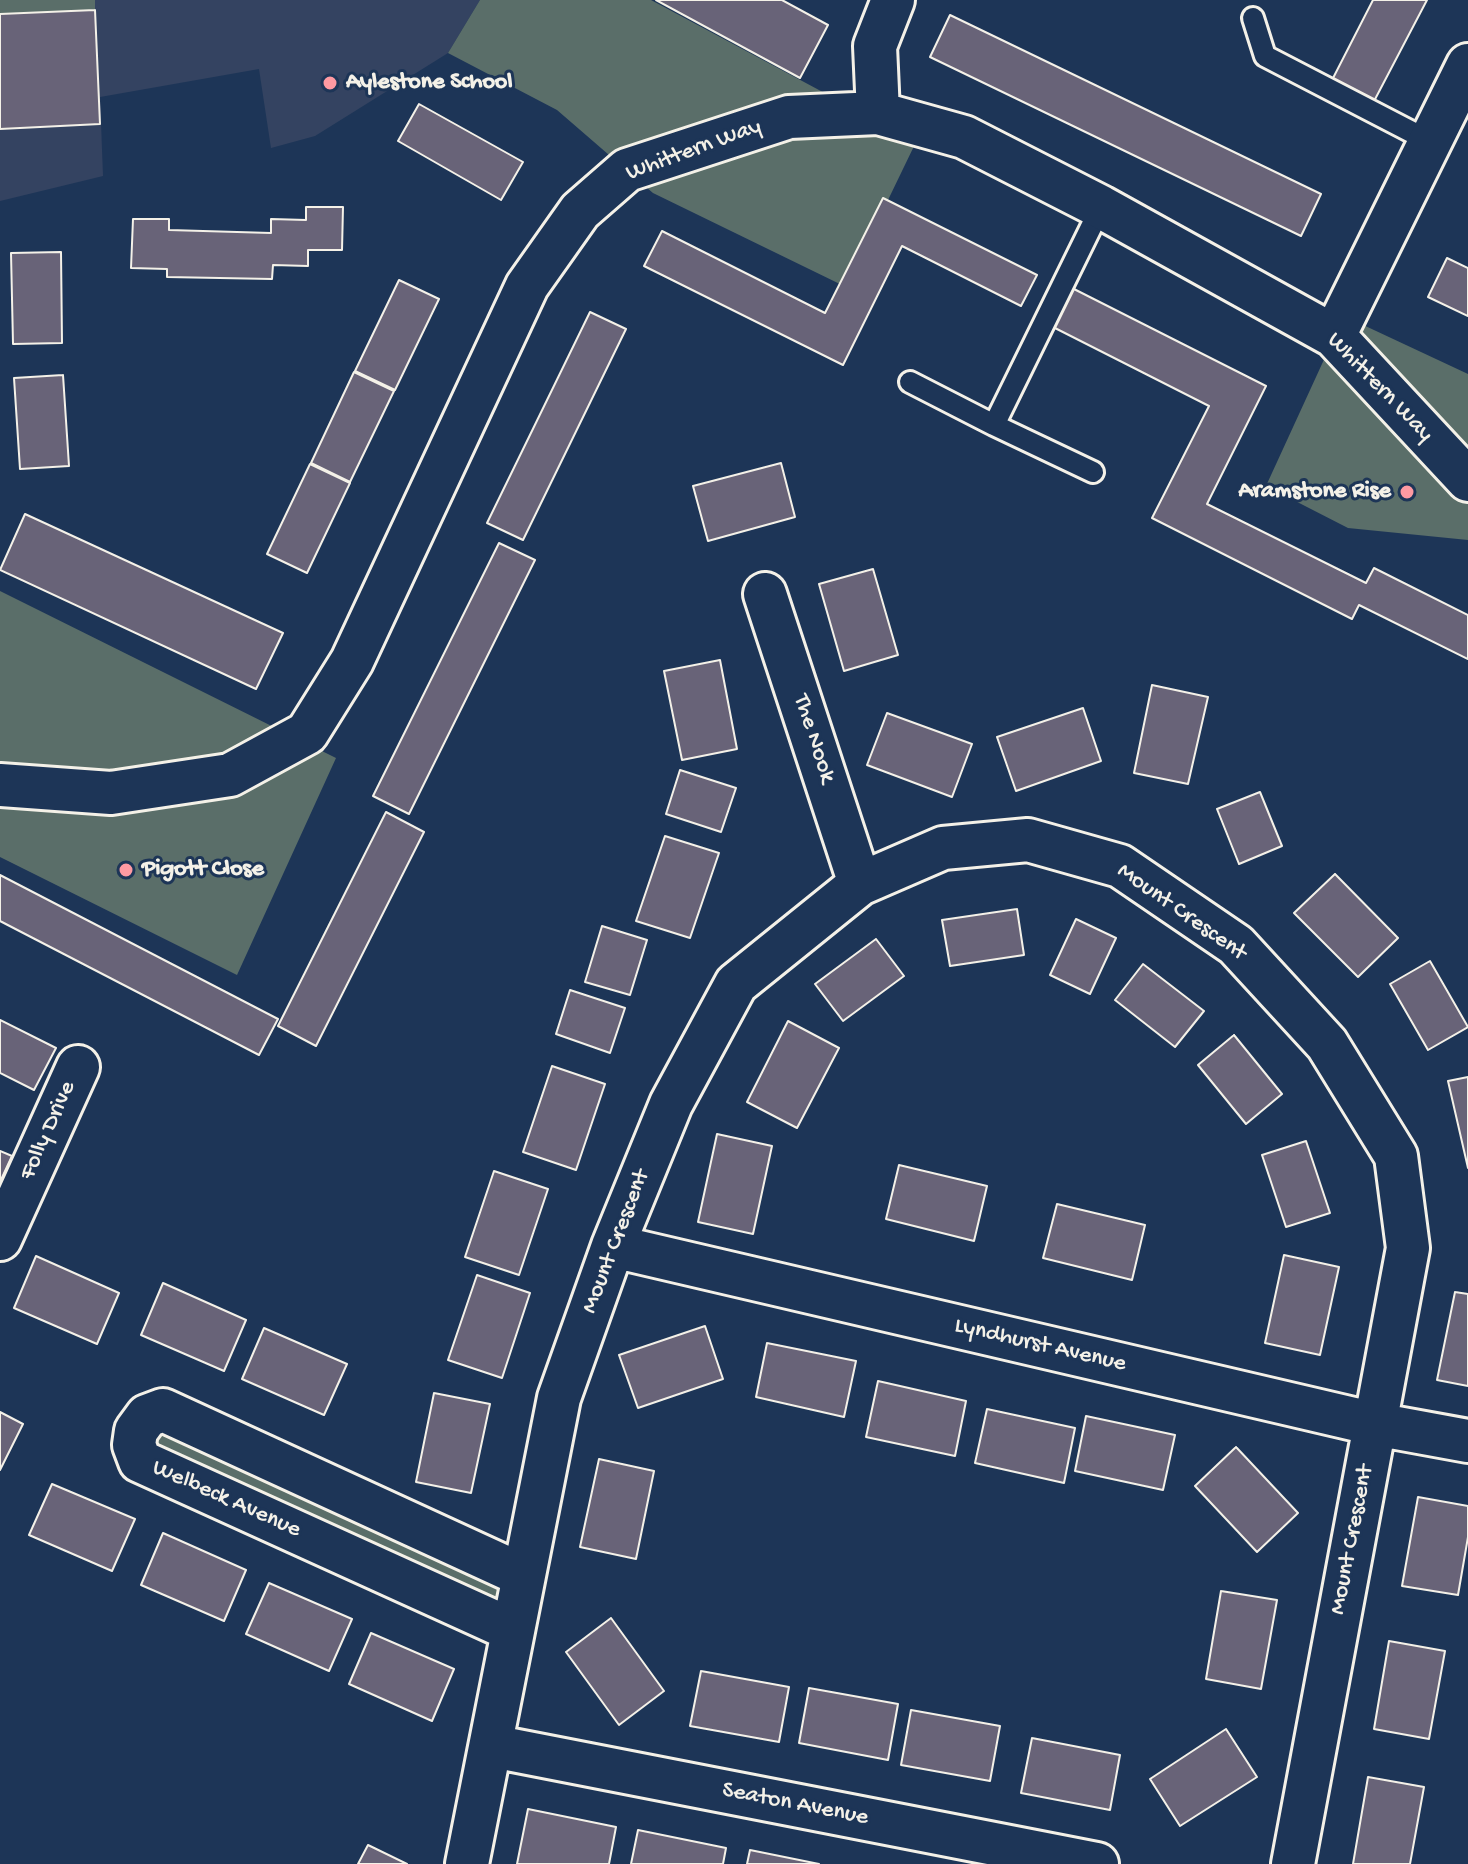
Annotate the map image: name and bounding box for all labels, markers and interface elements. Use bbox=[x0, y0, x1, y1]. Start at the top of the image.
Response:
place label: Aylestone School bbox=[346, 69, 513, 97]
marker: Aylestone School bbox=[321, 74, 339, 92]
street label: Whittern Way bbox=[623, 113, 765, 189]
street label: Whittern Way bbox=[1319, 327, 1439, 449]
place label: Aramstone Rise bbox=[1238, 478, 1391, 506]
marker: Aramstone Rise bbox=[1398, 483, 1416, 501]
street label: The Nook bbox=[785, 691, 841, 787]
place label: Pigott Close bbox=[142, 856, 264, 884]
street label: Mount Crescent bbox=[1111, 858, 1251, 968]
marker: Pigott Close bbox=[117, 861, 135, 879]
street label: Folly Drive bbox=[14, 1077, 84, 1185]
street label: Mount Crescent bbox=[576, 1166, 658, 1318]
street label: Lyndhurst Avenue bbox=[951, 1312, 1129, 1380]
street label: Welbeck Avenue bbox=[147, 1454, 305, 1546]
street label: Mount Crescent bbox=[1324, 1463, 1382, 1617]
street label: Seaton Avenue bbox=[719, 1777, 871, 1833]

